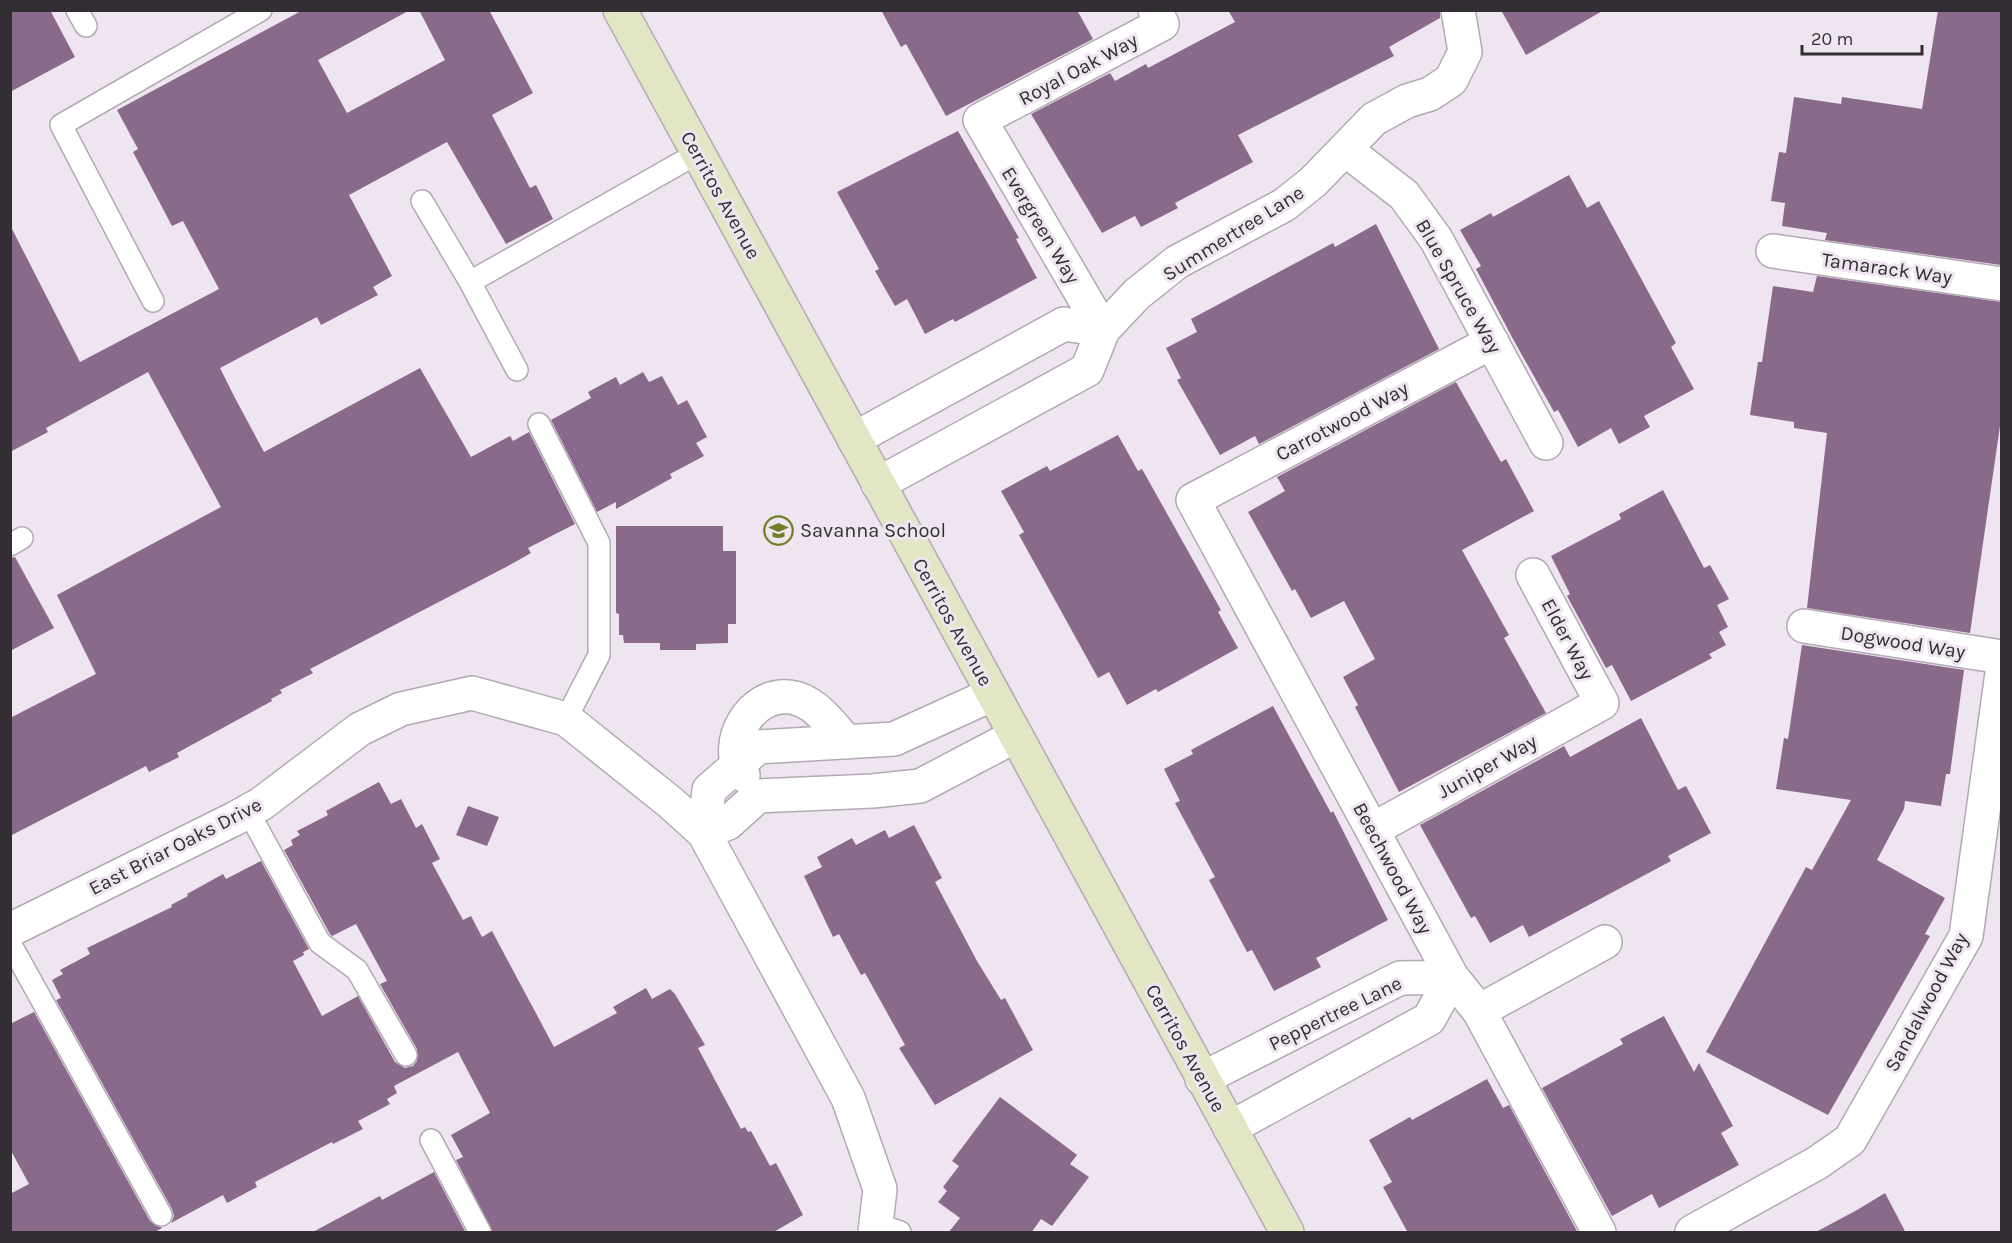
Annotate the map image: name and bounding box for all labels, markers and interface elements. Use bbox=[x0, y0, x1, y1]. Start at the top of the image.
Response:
scale bar bbox=[1802, 18, 1922, 56]
street label: Royal Oak Way bbox=[1015, 28, 1142, 110]
text: 20 m bbox=[1811, 28, 1853, 50]
street label: Cerritos Avenue bbox=[676, 127, 765, 263]
street label: Evergreen Way bbox=[997, 163, 1084, 288]
street label: Summertree Lane bbox=[1159, 181, 1308, 286]
street label: Blue Spruce Way bbox=[1411, 215, 1506, 357]
street label: Tamarack Way bbox=[1820, 248, 1953, 289]
street label: Carrotwood Way bbox=[1272, 377, 1412, 466]
school or university icon: Savanna School bbox=[763, 514, 795, 546]
place label: Savanna School bbox=[800, 519, 946, 542]
street label: Cerritos Avenue bbox=[908, 554, 997, 690]
street label: Elder Way bbox=[1537, 595, 1598, 684]
street label: Dogwood Way bbox=[1839, 621, 1967, 664]
street label: Juniper Way bbox=[1434, 730, 1541, 803]
street label: East Briar Oaks Drive bbox=[85, 793, 265, 900]
street label: Beechwood Way bbox=[1348, 798, 1437, 938]
street label: Sandalwood Way bbox=[1880, 929, 1973, 1076]
street label: Peppertree Lane bbox=[1265, 971, 1405, 1056]
street label: Cerritos Avenue bbox=[1141, 980, 1230, 1116]

